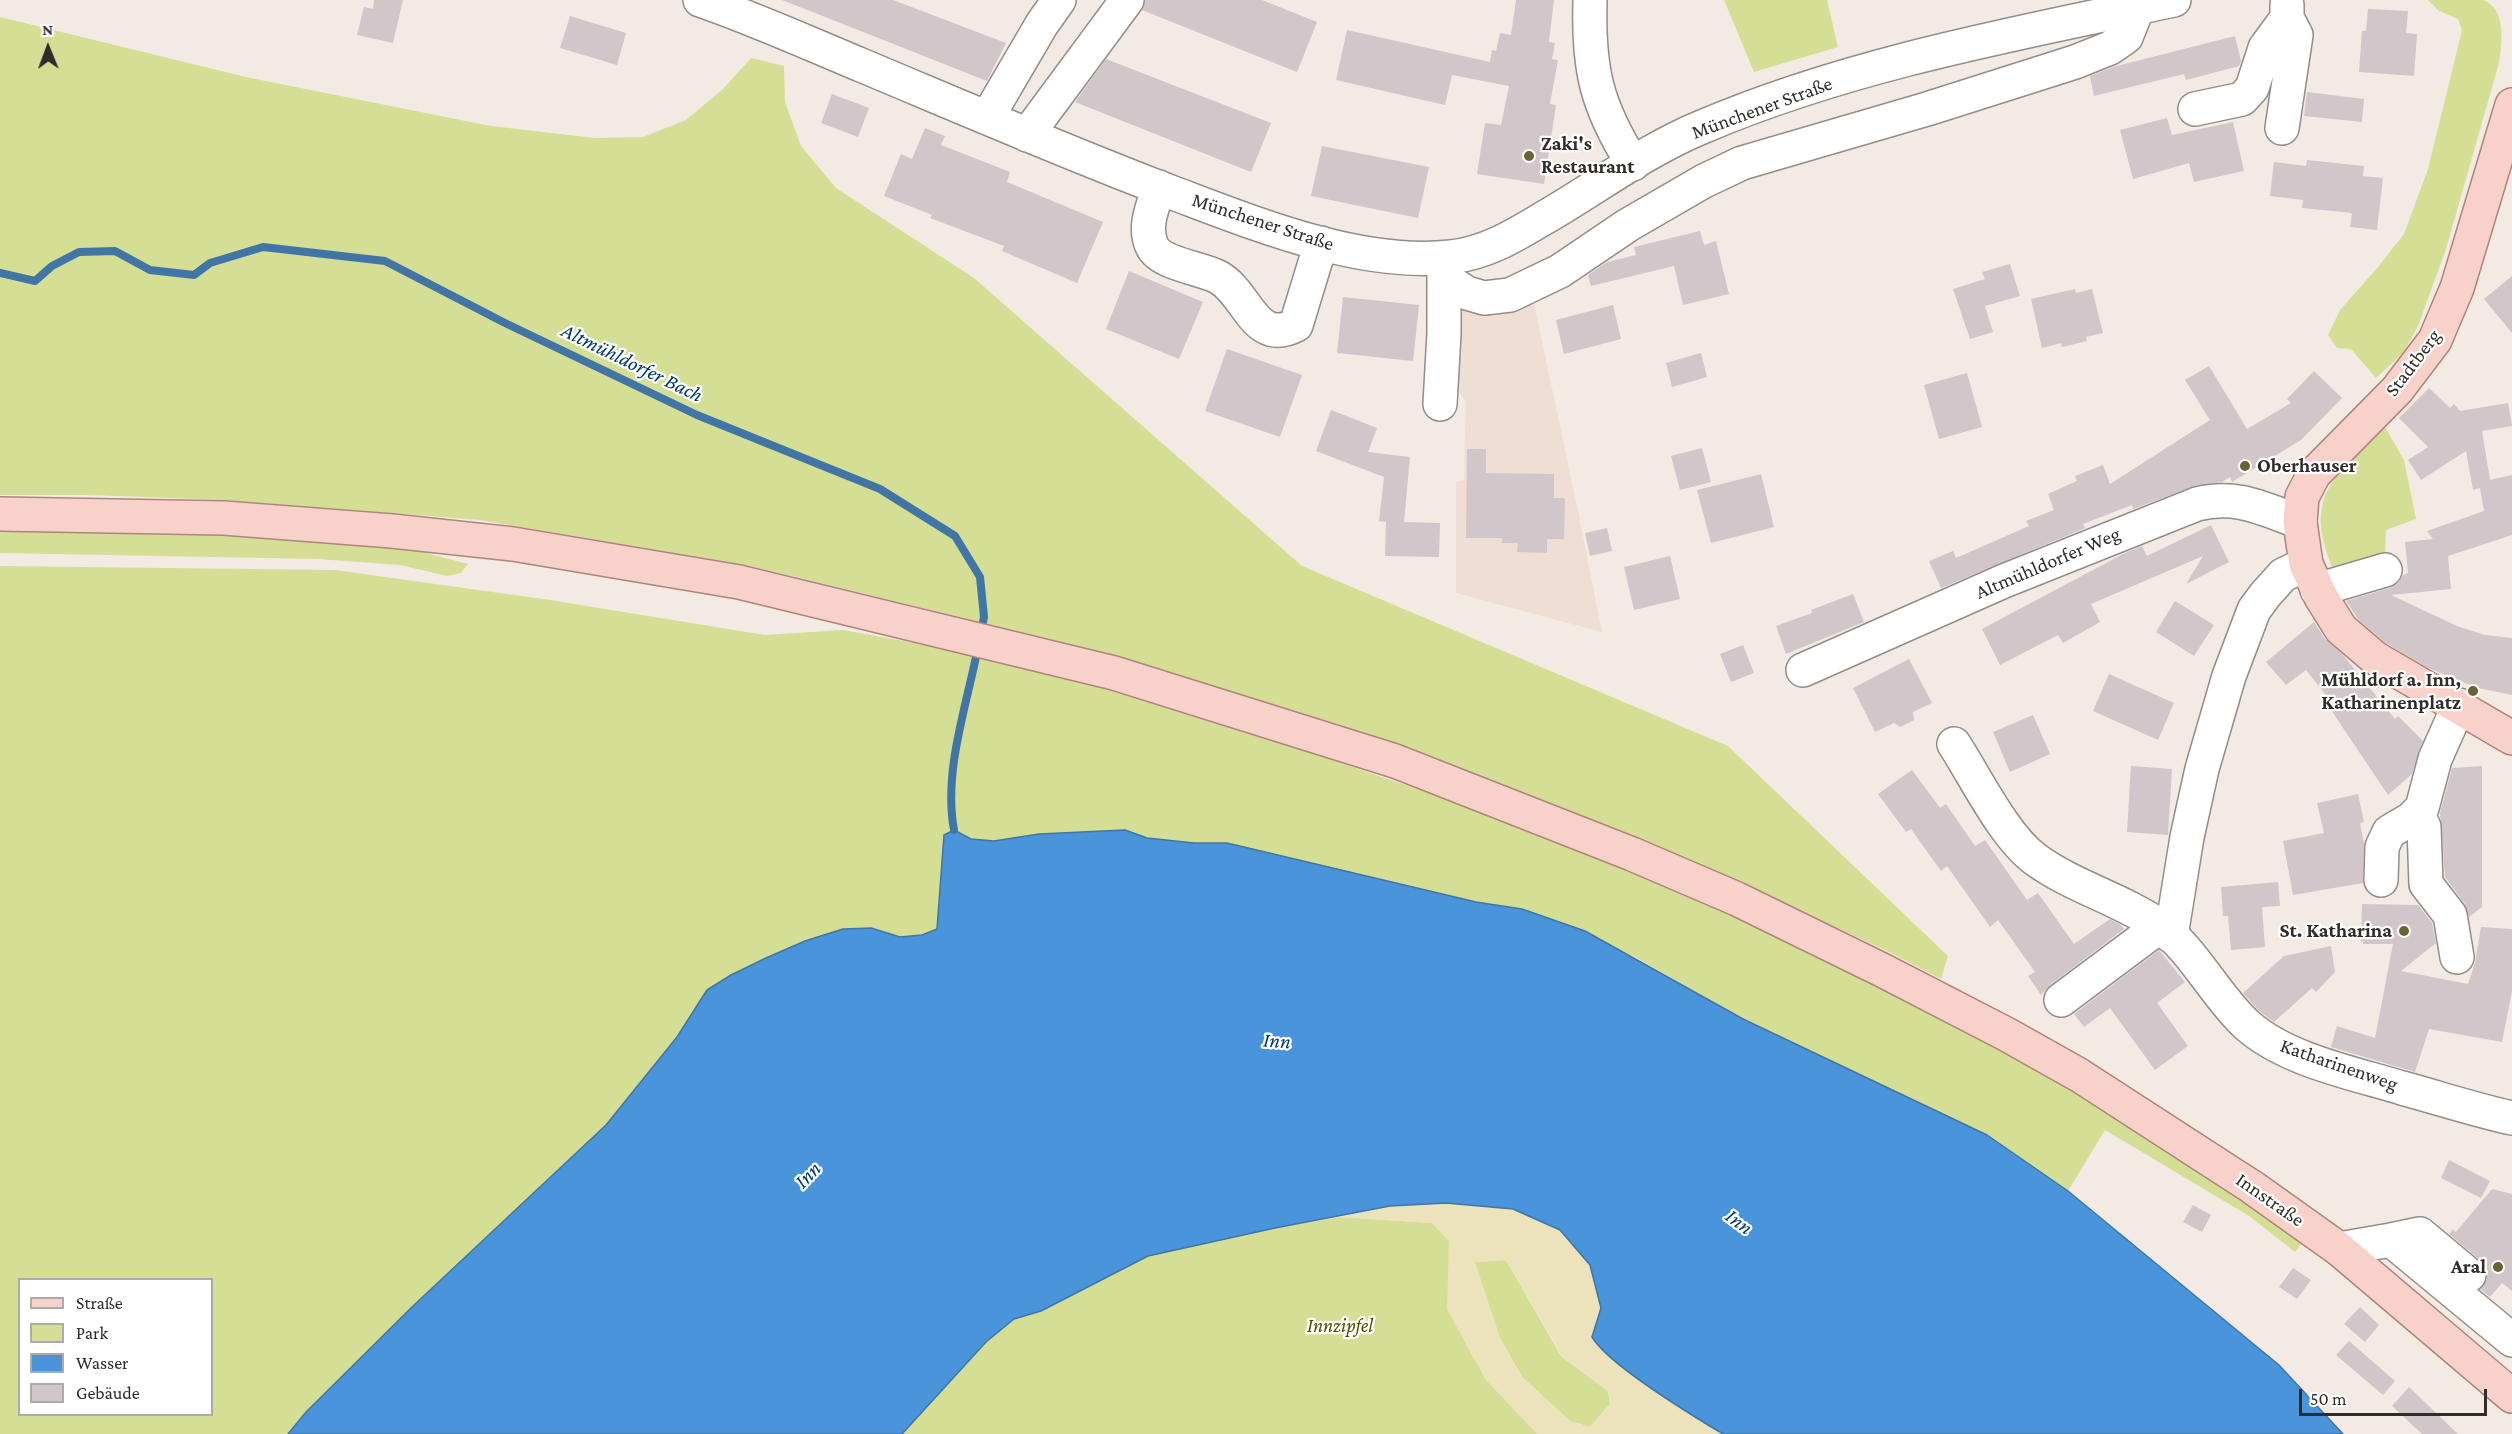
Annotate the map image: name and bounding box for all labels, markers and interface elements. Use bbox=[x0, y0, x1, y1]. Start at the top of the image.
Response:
north arrow bbox=[18, 18, 78, 78]
text: N bbox=[42, 21, 53, 38]
street label: Münchener Straße bbox=[1688, 71, 1836, 145]
place label: Zaki's Restaurant bbox=[1541, 132, 1635, 179]
marker: Zaki's Restaurant bbox=[1522, 149, 1536, 163]
street label: Münchener Straße bbox=[1189, 188, 1337, 256]
water label: Altmühldorfer Bach bbox=[557, 318, 707, 408]
street label: Stadtberg bbox=[2380, 325, 2446, 401]
place label: Oberhauser bbox=[2257, 454, 2357, 478]
marker: Oberhauser bbox=[2238, 459, 2252, 473]
street label: Altmühldorfer Weg bbox=[1972, 522, 2124, 604]
place label: Mühldorf a. Inn, Katharinenplatz bbox=[2321, 668, 2461, 715]
marker: Mühldorf a. Inn, Katharinenplatz bbox=[2466, 684, 2480, 698]
place label: St. Katharina bbox=[2280, 919, 2392, 943]
marker: St. Katharina bbox=[2397, 924, 2411, 938]
water label: Inn bbox=[1262, 1027, 1292, 1055]
street label: Katharinenweg bbox=[2277, 1034, 2401, 1096]
water label: Inn bbox=[789, 1156, 827, 1194]
street label: Innstraße bbox=[2231, 1168, 2309, 1232]
water label: Inn bbox=[1720, 1204, 1758, 1240]
place label: Aral bbox=[2451, 1255, 2486, 1279]
marker: Aral bbox=[2491, 1260, 2505, 1274]
legend bbox=[18, 1278, 213, 1416]
text: Straße bbox=[76, 1293, 123, 1313]
park label: Innzipfel bbox=[1307, 1314, 1373, 1338]
text: Park bbox=[76, 1323, 108, 1343]
text: Wasser bbox=[76, 1353, 129, 1373]
scale bar bbox=[2302, 1377, 2490, 1415]
text: Gebäude bbox=[76, 1383, 140, 1403]
text: 50 m bbox=[2310, 1389, 2347, 1409]

